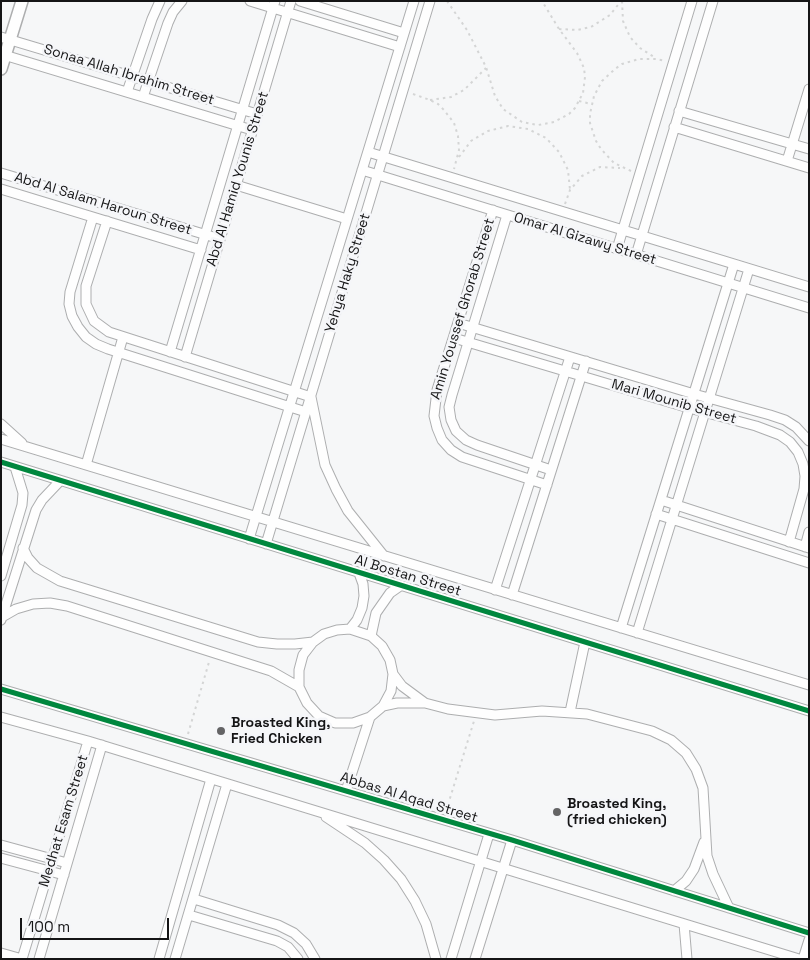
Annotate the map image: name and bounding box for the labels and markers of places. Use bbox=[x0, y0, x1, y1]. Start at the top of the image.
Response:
place label: Broasted King, Fried Chicken bbox=[231, 715, 330, 748]
marker: Broasted King, Fried Chicken bbox=[215, 725, 227, 737]
place label: Broasted King, (fried chicken) bbox=[567, 796, 667, 829]
marker: Broasted King, (fried chicken) bbox=[551, 806, 563, 818]

